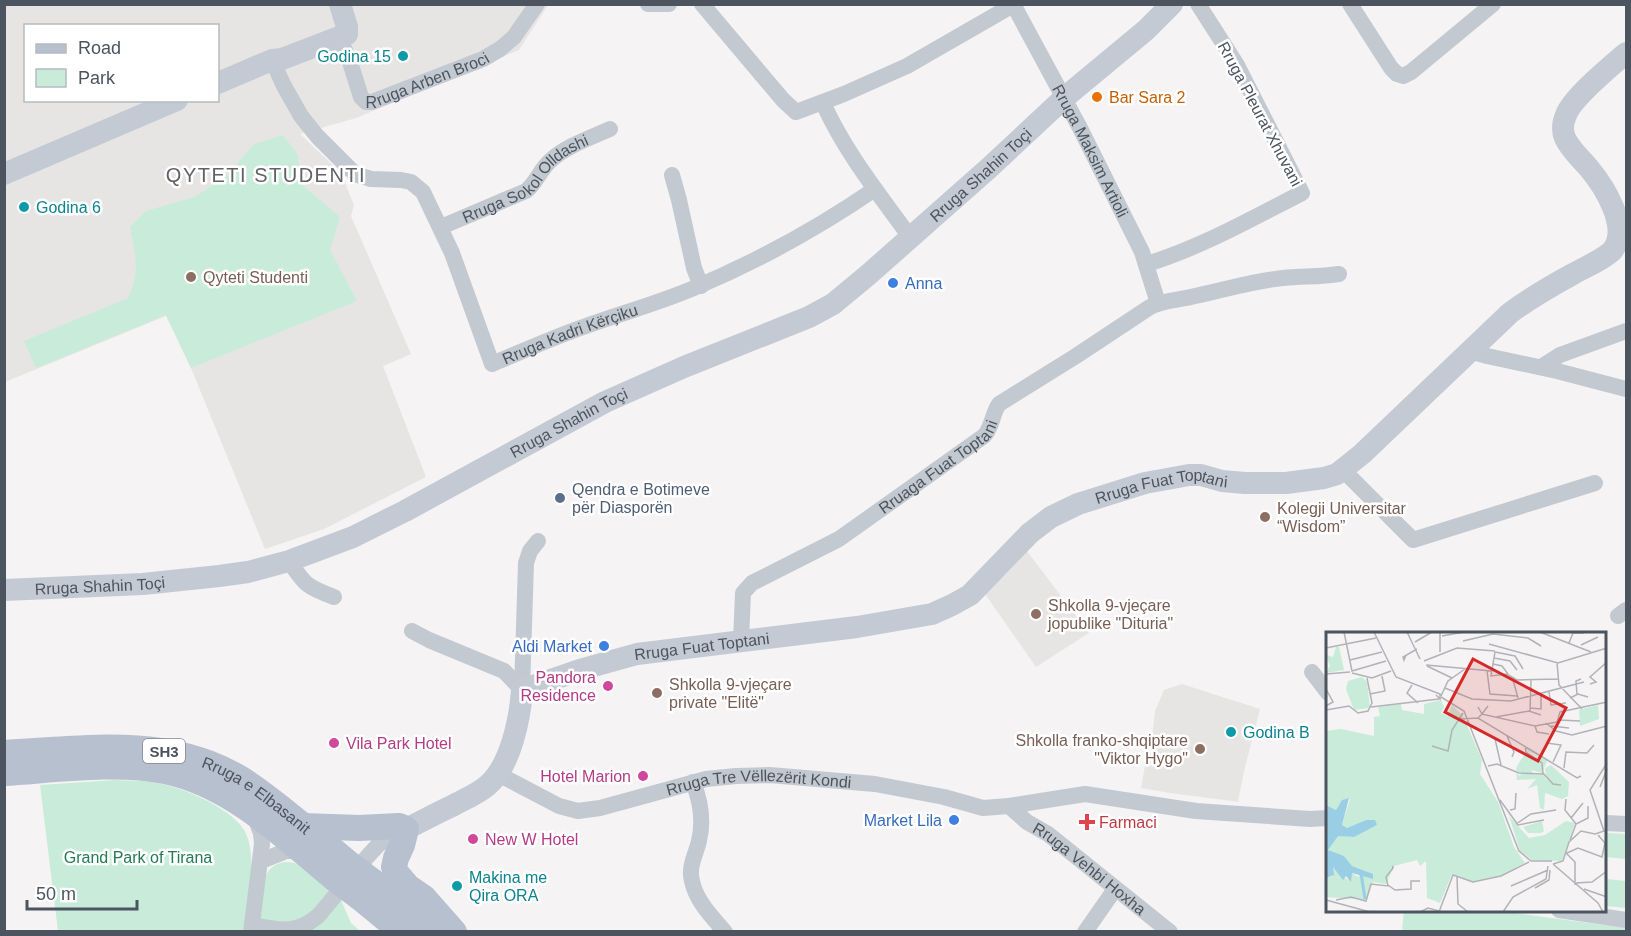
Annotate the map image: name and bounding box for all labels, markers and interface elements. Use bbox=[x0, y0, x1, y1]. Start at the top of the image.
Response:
legend bbox=[24, 24, 219, 102]
text: Road bbox=[78, 38, 121, 58]
street label: Rruga Pleurat Xhuvani bbox=[1215, 39, 1305, 189]
place label: Godina 15 bbox=[317, 48, 391, 65]
street label: Rruga Arben Broci bbox=[366, 49, 492, 111]
marker: Godina 15 bbox=[396, 49, 410, 63]
text: Park bbox=[78, 68, 116, 88]
street label: Rruga Maksim Artioli bbox=[1050, 81, 1132, 220]
place label: Bar Sara 2 bbox=[1109, 89, 1186, 106]
marker: Bar Sara 2 bbox=[1090, 90, 1104, 104]
street label: Rruga Shahin Toçi bbox=[926, 125, 1035, 225]
street label: Rruga Sokol Olldashi bbox=[460, 131, 591, 226]
district label: QYTETI STUDENTI bbox=[166, 164, 366, 186]
place label: Godina 6 bbox=[36, 199, 101, 216]
marker: Godina 6 bbox=[17, 200, 31, 214]
place label: Qyteti Studenti bbox=[203, 269, 308, 286]
marker: Qyteti Studenti bbox=[184, 270, 198, 284]
place label: Anna bbox=[905, 275, 942, 292]
marker: Anna bbox=[886, 276, 900, 290]
street label: Rruga Kadri Kërçiku bbox=[500, 301, 640, 367]
street label: Rruga Shahin Toçi bbox=[507, 385, 630, 461]
street label: Rruaga Fuat Toptani bbox=[875, 418, 1000, 517]
street label: Rruga Fuat Toptani bbox=[1093, 467, 1228, 507]
place label: Qendra e Botimeve për Diasporën bbox=[572, 481, 710, 516]
marker: Qendra e Botimeve për Diasporën bbox=[553, 491, 567, 505]
place label: Kolegji Universitar “Wisdom” bbox=[1277, 500, 1407, 535]
marker: Kolegji Universitar “Wisdom” bbox=[1258, 510, 1272, 524]
street label: Rruga Shahin Toçi bbox=[34, 573, 166, 597]
place label: Shkolla 9-vjeçare jopublike "Dituria" bbox=[1047, 597, 1173, 632]
marker: Shkolla 9-vjeçare jopublike "Dituria" bbox=[1029, 607, 1043, 621]
street label: Rruga Fuat Toptani bbox=[633, 629, 770, 663]
inset map bbox=[1326, 632, 1607, 912]
place label: Aldi Market bbox=[512, 638, 593, 655]
marker: Aldi Market bbox=[597, 639, 611, 653]
place label: Pandora Residence bbox=[520, 669, 596, 704]
place label: Shkolla 9-vjeçare private "Elitë" bbox=[669, 676, 792, 711]
marker: Pandora Residence bbox=[601, 679, 615, 693]
marker: Shkolla 9-vjeçare private "Elitë" bbox=[650, 686, 664, 700]
place label: Godina B bbox=[1243, 724, 1310, 741]
marker: Godina B bbox=[1224, 725, 1238, 739]
place label: Shkolla franko-shqiptare "Viktor Hygo" bbox=[1015, 732, 1188, 767]
place label: Vila Park Hotel bbox=[346, 735, 452, 752]
marker: Vila Park Hotel bbox=[327, 736, 341, 750]
road number: SH3 bbox=[143, 739, 185, 763]
marker: Shkolla franko-shqiptare "Viktor Hygo" bbox=[1193, 742, 1207, 756]
street label: Rruga e Elbasanit bbox=[200, 753, 314, 837]
street label: Rruga Tre Vëllezërit Kondi bbox=[664, 766, 852, 798]
place label: Hotel Marion bbox=[540, 768, 631, 785]
marker: Hotel Marion bbox=[636, 769, 650, 783]
place label: Market Lila bbox=[864, 812, 942, 829]
marker: Market Lila bbox=[947, 813, 961, 827]
place label: Farmaci bbox=[1099, 814, 1157, 831]
marker: Farmaci bbox=[1080, 815, 1094, 829]
street label: Rruga Vehbi Hoxha bbox=[1030, 819, 1149, 918]
place label: New W Hotel bbox=[485, 831, 578, 848]
marker: New W Hotel bbox=[466, 832, 480, 846]
park label: Grand Park of Tirana bbox=[64, 849, 212, 866]
place label: Makina me Qira ORA bbox=[469, 869, 547, 904]
scale bar bbox=[27, 873, 136, 911]
marker: Makina me Qira ORA bbox=[450, 879, 464, 893]
text: 50 m bbox=[36, 884, 76, 904]

